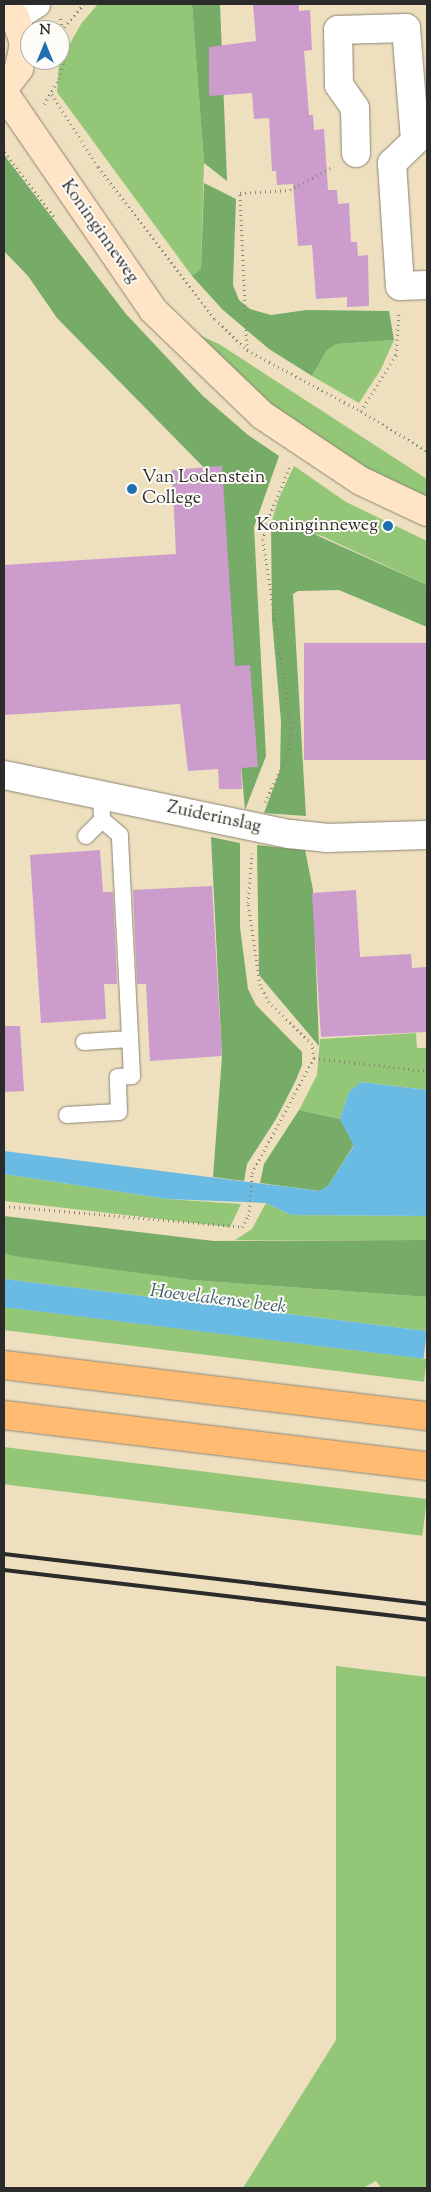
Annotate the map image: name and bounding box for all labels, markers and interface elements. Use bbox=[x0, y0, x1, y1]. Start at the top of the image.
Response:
north arrow bbox=[20, 20, 70, 70]
text: N bbox=[39, 21, 51, 41]
street label: Koninginneweg bbox=[55, 176, 143, 288]
place label: Van Lodenstein College bbox=[142, 468, 265, 510]
marker: Van Lodenstein College bbox=[126, 483, 138, 495]
place label: Koninginneweg bbox=[256, 515, 378, 537]
marker: Koninginneweg bbox=[382, 520, 394, 532]
street label: Zuiderinslag bbox=[165, 798, 263, 838]
water label: Hoevelakense beek bbox=[149, 1280, 287, 1320]

